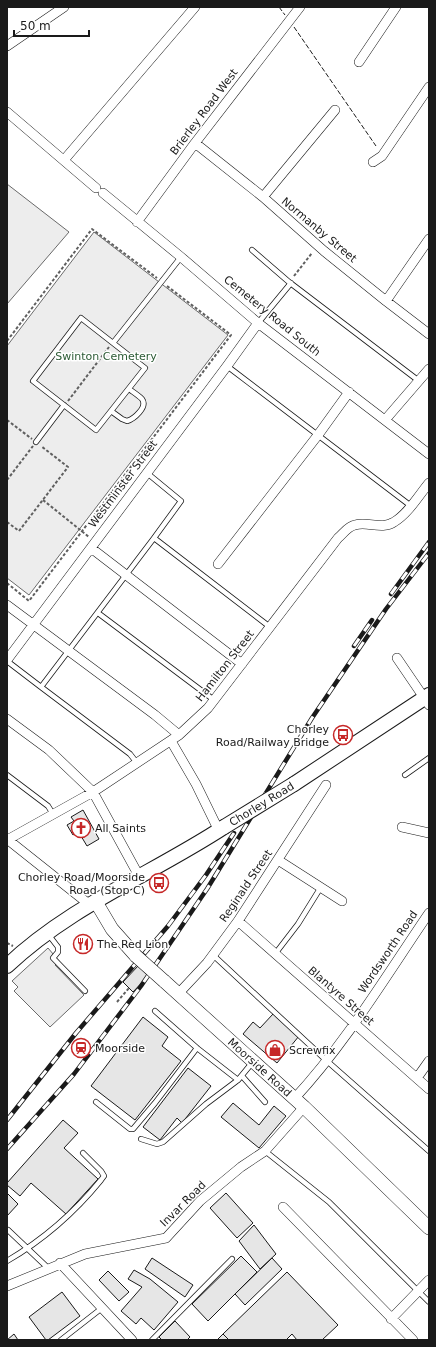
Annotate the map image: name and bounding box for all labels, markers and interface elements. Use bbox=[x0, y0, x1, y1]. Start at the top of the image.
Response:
scale bar bbox=[14, 12, 89, 38]
text: 50 m bbox=[20, 19, 51, 33]
street label: Brierley Road West bbox=[167, 66, 241, 158]
street label: Normanby Street bbox=[279, 195, 360, 266]
street label: Cemetery Road South bbox=[221, 273, 323, 359]
park label: Swinton Cemetery bbox=[55, 350, 157, 363]
street label: Westminster Street bbox=[86, 437, 161, 530]
street label: Hamilton Street bbox=[193, 627, 257, 704]
place label: Chorley Road/Railway Bridge bbox=[216, 723, 329, 749]
bus stop icon: Chorley Road/Railway Bridge bbox=[332, 724, 354, 746]
street label: Chorley Road bbox=[227, 779, 296, 829]
church icon: All Saints bbox=[70, 817, 92, 839]
place label: All Saints bbox=[95, 822, 146, 835]
street label: Reginald Street bbox=[217, 847, 275, 925]
place label: Chorley Road/Moorside Road (Stop C) bbox=[18, 871, 145, 897]
bus stop icon: Chorley Road/Moorside Road (Stop C) bbox=[148, 872, 170, 894]
street label: Wordsworth Road bbox=[356, 908, 420, 996]
restaurant icon: The Red Lion bbox=[72, 933, 94, 955]
place label: The Red Lion bbox=[96, 938, 168, 951]
street label: Blantyre Street bbox=[305, 964, 377, 1029]
street label: Moorside Road bbox=[225, 1035, 294, 1099]
station icon: Moorside bbox=[70, 1037, 92, 1059]
shop icon: Screwfix bbox=[264, 1039, 286, 1061]
place label: Moorside bbox=[95, 1042, 145, 1055]
place label: Screwfix bbox=[289, 1044, 336, 1057]
street label: Invar Road bbox=[158, 1179, 208, 1229]

